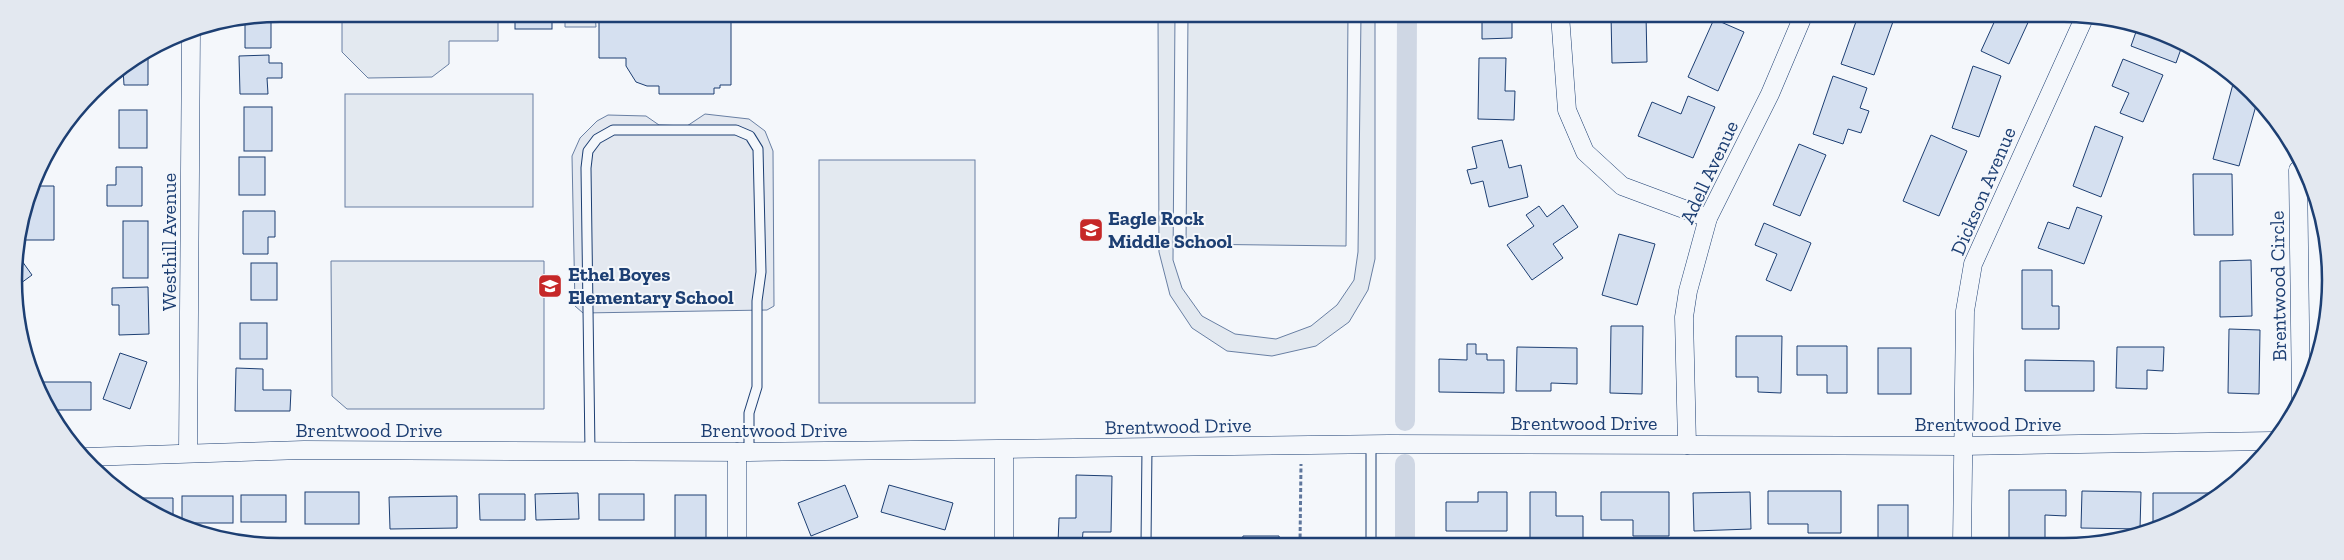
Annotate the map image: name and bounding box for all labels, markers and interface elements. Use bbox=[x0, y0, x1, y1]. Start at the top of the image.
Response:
street label: Adell Avenue bbox=[1675, 117, 1743, 227]
street label: Dickson Avenue bbox=[1945, 123, 2021, 259]
street label: Westhill Avenue bbox=[157, 173, 181, 311]
place label: Eagle Rock Middle School bbox=[1108, 206, 1233, 253]
street label: Brentwood Circle bbox=[2265, 210, 2291, 362]
school or university icon: Eagle Rock Middle School bbox=[1078, 217, 1104, 243]
place label: Ethel Boyes Elementary School bbox=[568, 262, 734, 309]
school or university icon: Ethel Boyes Elementary School bbox=[537, 273, 563, 299]
street label: Brentwood Drive bbox=[1511, 411, 1657, 435]
street label: Brentwood Drive bbox=[1915, 412, 2061, 436]
street label: Brentwood Drive bbox=[1104, 413, 1252, 439]
street label: Brentwood Drive bbox=[296, 418, 442, 442]
street label: Brentwood Drive bbox=[701, 418, 847, 442]

